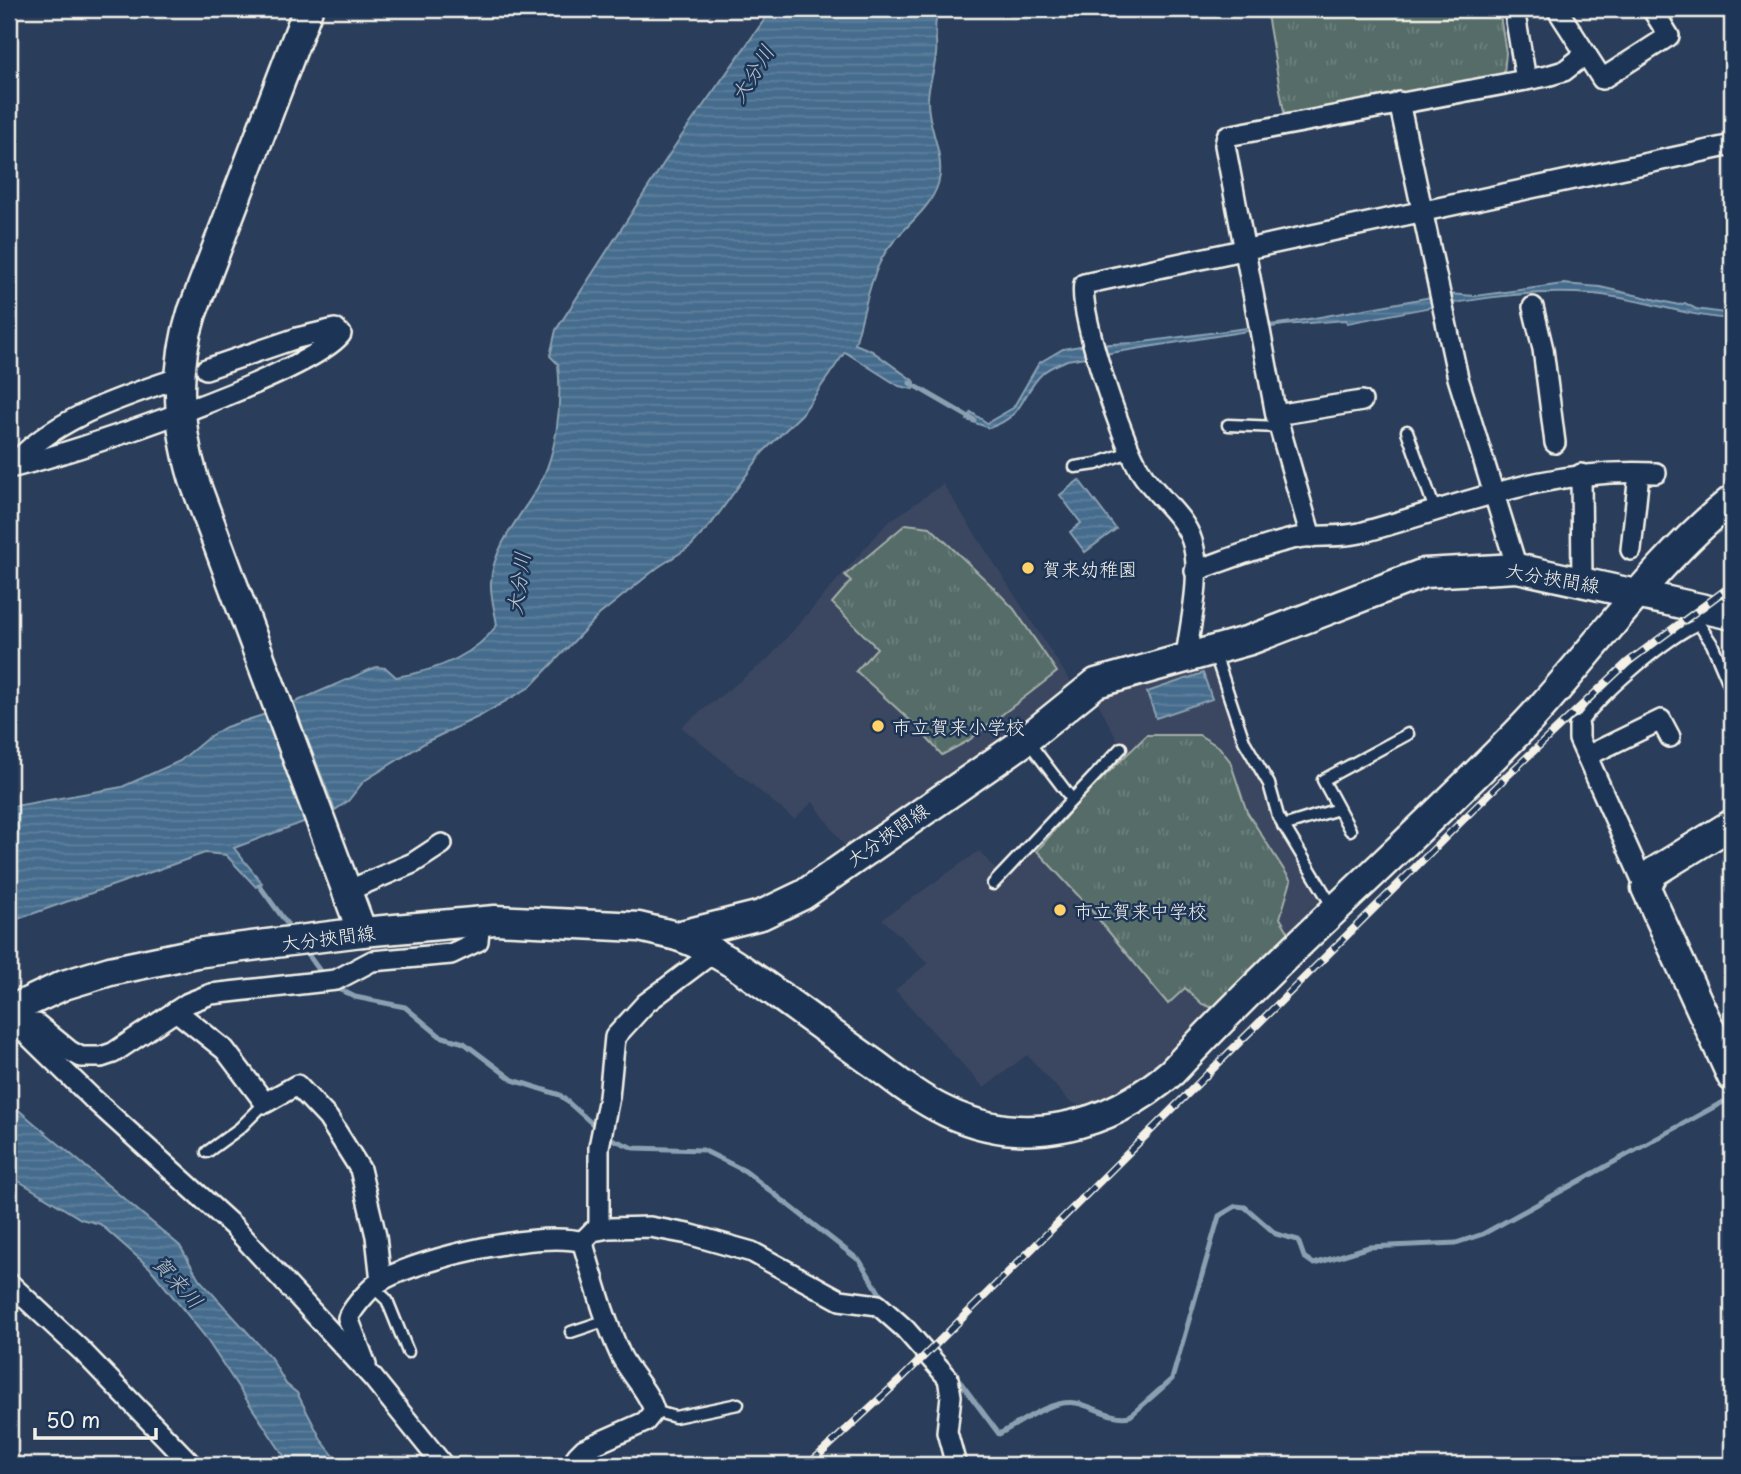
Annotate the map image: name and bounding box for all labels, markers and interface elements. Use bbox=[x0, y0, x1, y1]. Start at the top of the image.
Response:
water label: 大分川 bbox=[721, 38, 781, 108]
water label: 大分川 bbox=[497, 550, 537, 616]
place label: 賀来幼稚園 bbox=[1042, 554, 1137, 582]
street label: 大分挾間線 bbox=[1504, 555, 1602, 599]
marker: 賀来幼稚園 bbox=[1020, 560, 1036, 576]
place label: 市立賀来小学校 bbox=[892, 712, 1025, 740]
marker: 市立賀来小学校 bbox=[870, 718, 886, 734]
street label: 大分挾間線 bbox=[840, 795, 934, 873]
place label: 市立賀来中学校 bbox=[1074, 896, 1207, 924]
marker: 市立賀来中学校 bbox=[1052, 902, 1068, 918]
street label: 大分挾間線 bbox=[279, 917, 377, 957]
water label: 賀来川 bbox=[146, 1247, 212, 1315]
scale bar bbox=[35, 1397, 156, 1441]
text: 50 m bbox=[46, 1403, 100, 1435]

